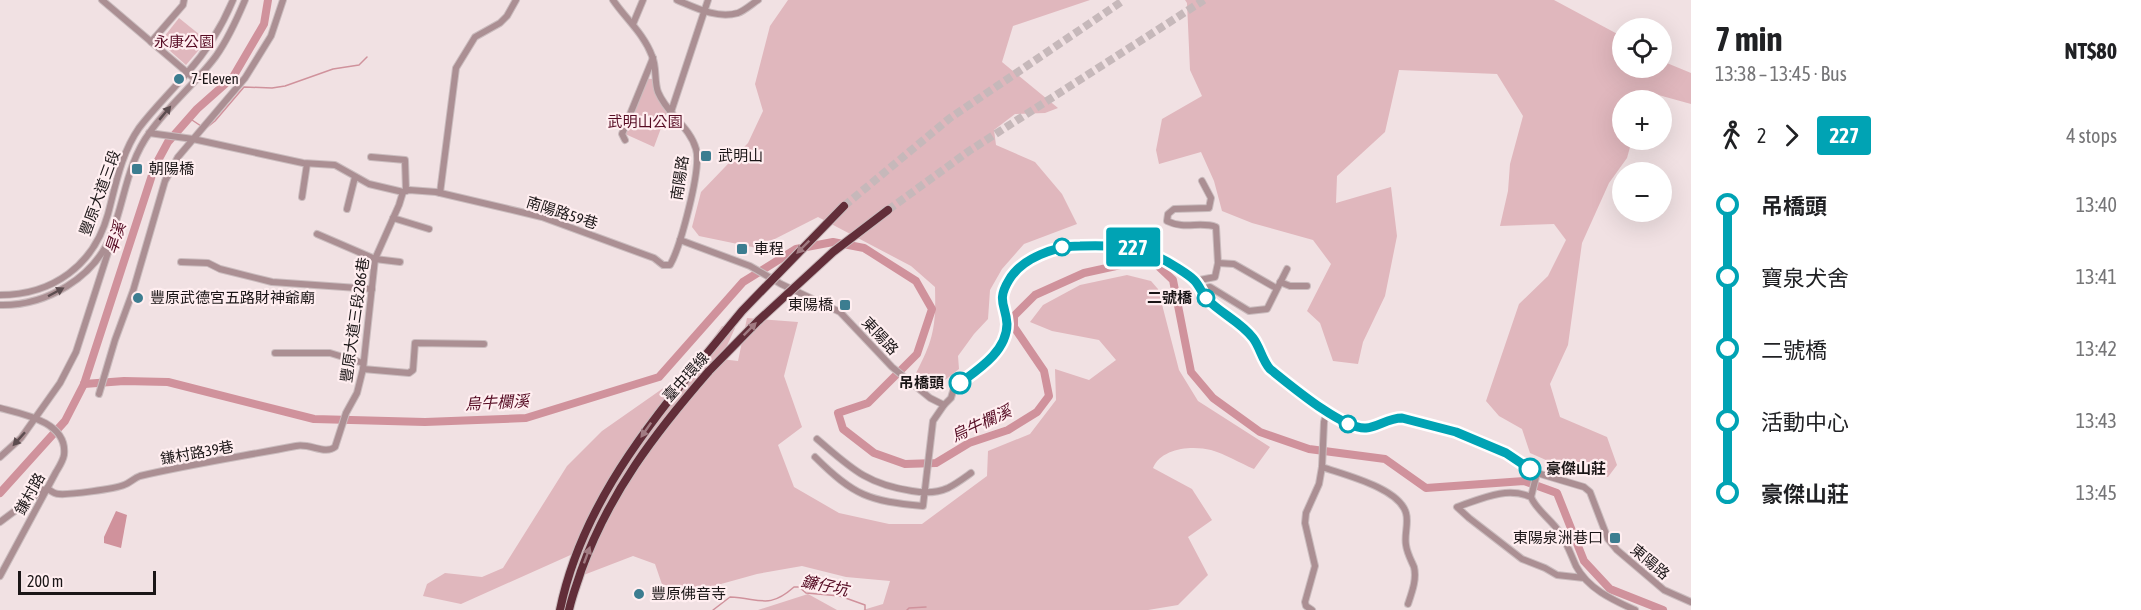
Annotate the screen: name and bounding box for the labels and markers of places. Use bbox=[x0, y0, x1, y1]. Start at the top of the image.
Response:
place label: 7-Eleven bbox=[191, 70, 239, 87]
marker: 7-Eleven bbox=[172, 72, 186, 86]
place label: 武明山 bbox=[718, 147, 763, 164]
marker: 武明山 bbox=[699, 149, 713, 163]
place label: 朝陽橋 bbox=[149, 160, 194, 177]
marker: 朝陽橋 bbox=[130, 162, 144, 176]
unlabelled marker bbox=[1053, 238, 1071, 256]
place label: 車程 bbox=[754, 240, 784, 257]
marker: 車程 bbox=[735, 242, 749, 256]
place label: 豐原武德宮五路財神爺廟 bbox=[150, 289, 315, 306]
place label: 二號橋 bbox=[1147, 289, 1193, 306]
marker: 二號橋 bbox=[1197, 289, 1215, 307]
marker: 豐原武德宮五路財神爺廟 bbox=[131, 291, 145, 305]
place label: 東陽橋 bbox=[788, 296, 833, 313]
marker: 東陽橋 bbox=[838, 298, 852, 312]
marker: 吊橋頭 bbox=[949, 372, 971, 394]
place label: 吊橋頭 bbox=[899, 374, 944, 391]
unlabelled marker bbox=[1339, 415, 1357, 433]
marker: 豪傑山莊 bbox=[1519, 458, 1541, 480]
place label: 豪傑山莊 bbox=[1546, 460, 1606, 477]
place label: 東陽泉洲巷口 bbox=[1513, 529, 1603, 546]
marker: 東陽泉洲巷口 bbox=[1608, 531, 1622, 545]
place label: 豐原佛音寺 bbox=[651, 585, 726, 602]
marker: 豐原佛音寺 bbox=[632, 587, 646, 601]

